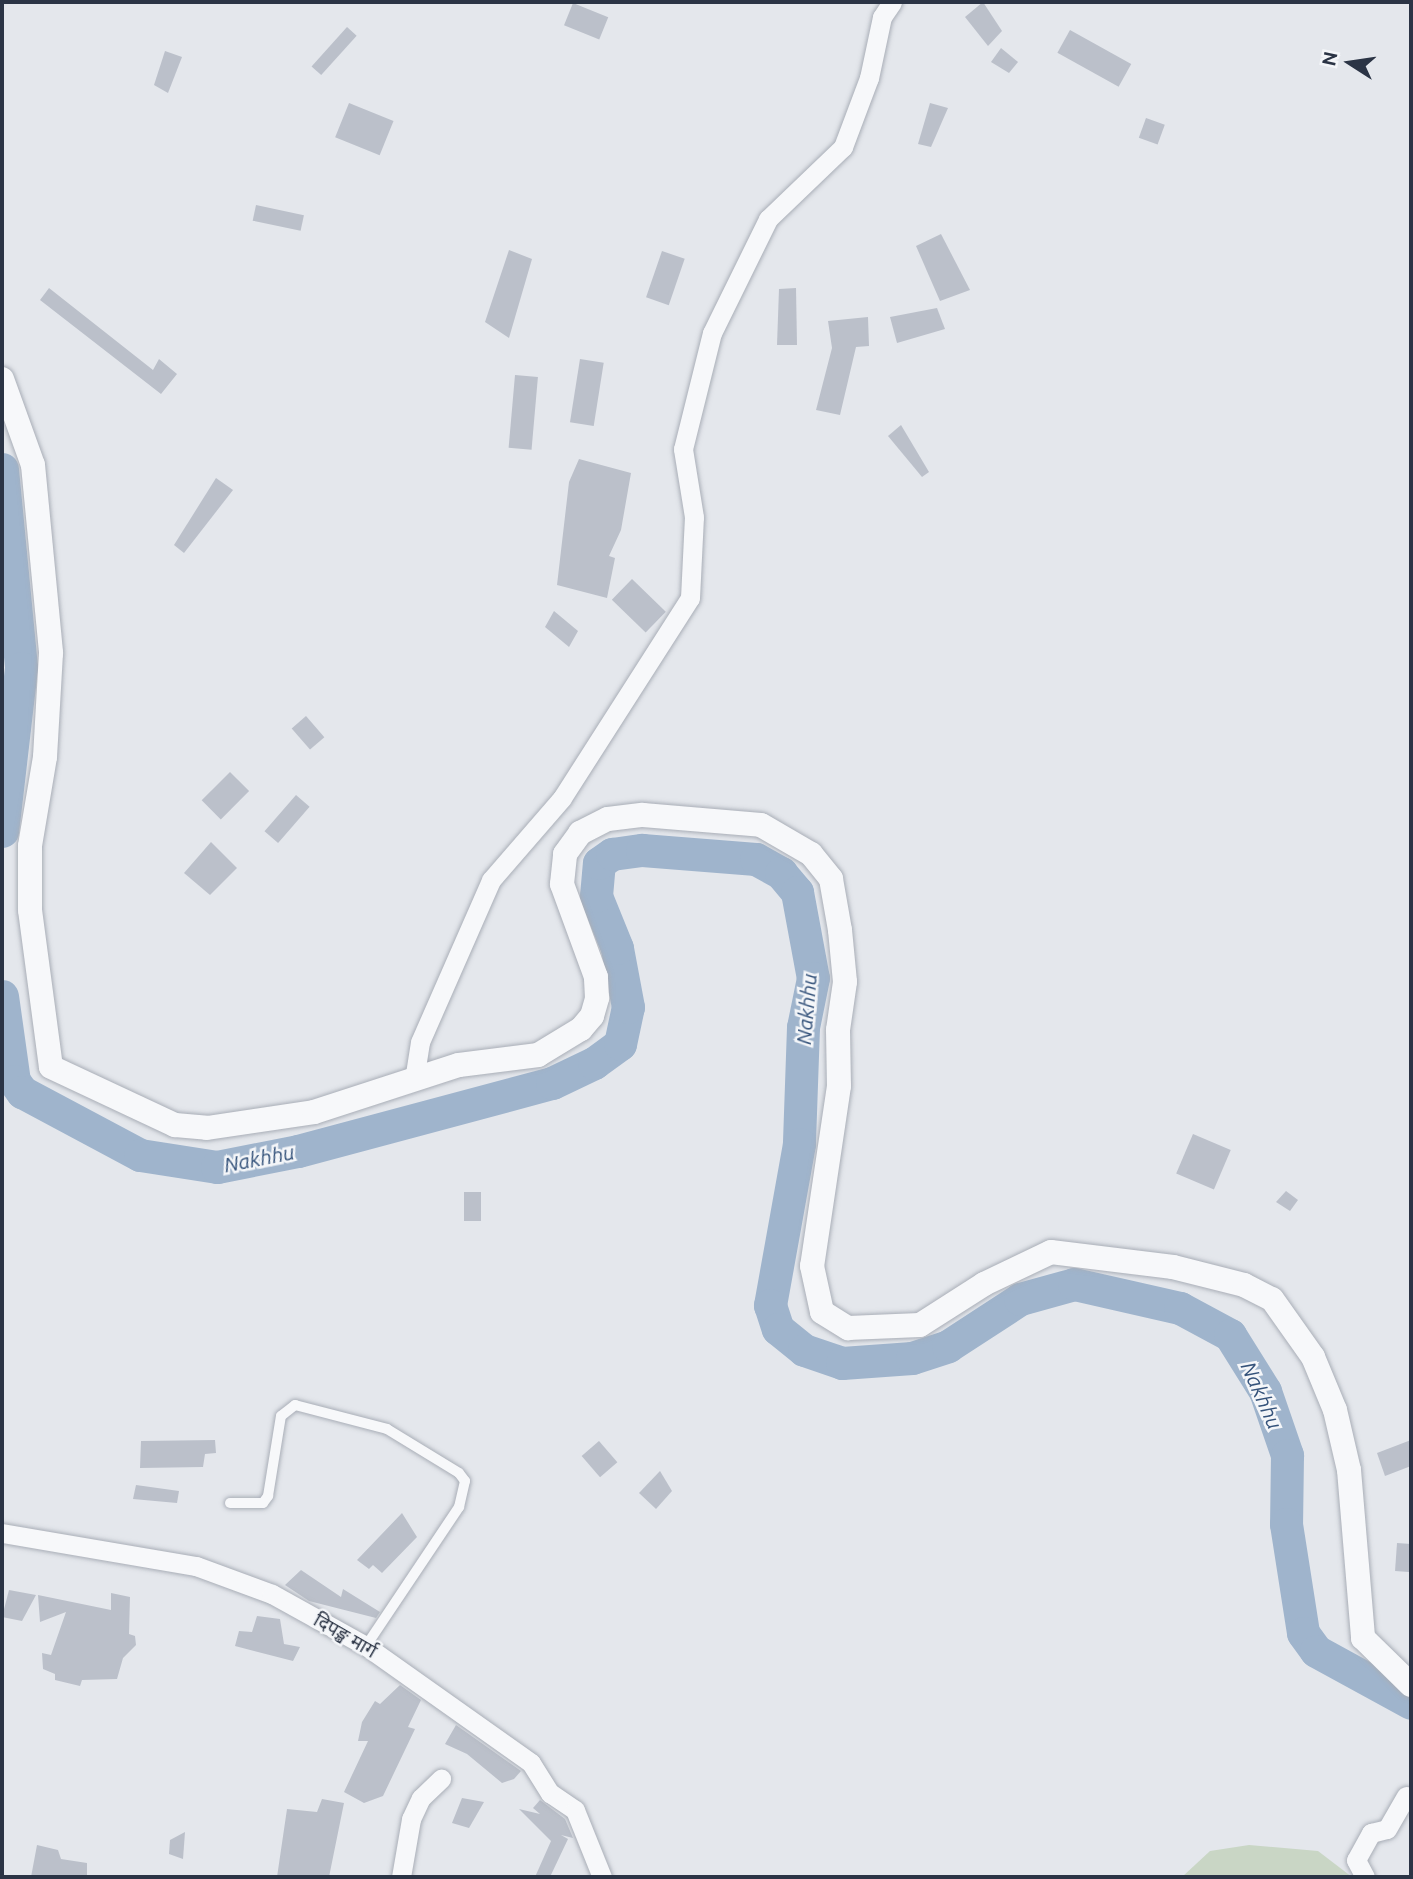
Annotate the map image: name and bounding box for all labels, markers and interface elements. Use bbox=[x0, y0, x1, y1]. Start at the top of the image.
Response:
north arrow bbox=[1315, 28, 1385, 98]
text: N bbox=[1317, 49, 1342, 68]
water label: Nakhhu bbox=[790, 972, 822, 1046]
water label: Nakhhu bbox=[222, 1139, 296, 1177]
water label: Nakhhu bbox=[1236, 1357, 1288, 1433]
street label: दिपङ्ख मार्ग bbox=[309, 1609, 381, 1663]

